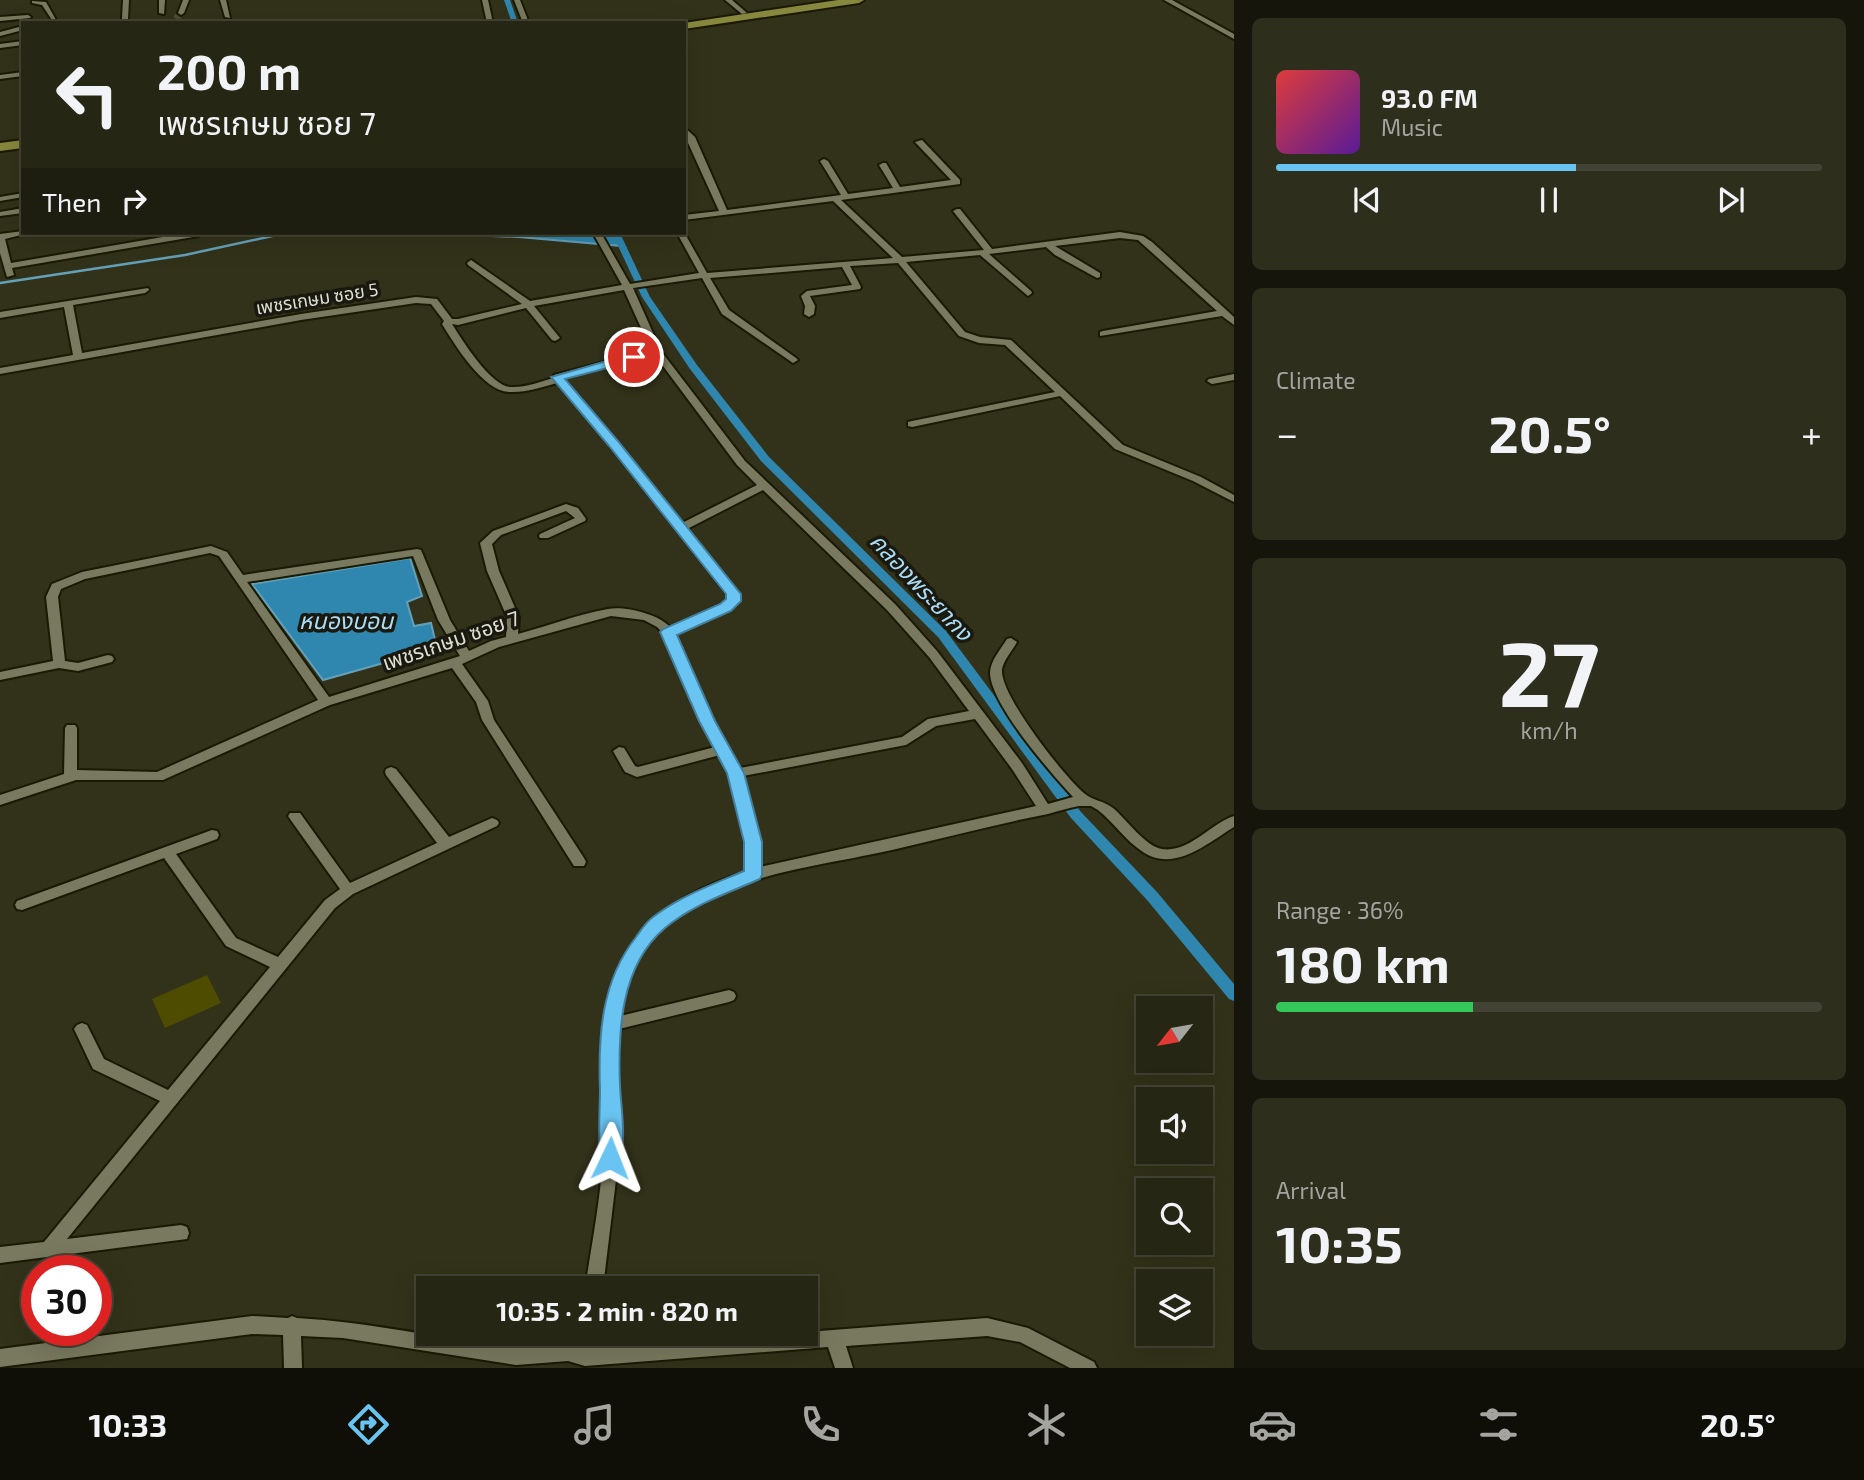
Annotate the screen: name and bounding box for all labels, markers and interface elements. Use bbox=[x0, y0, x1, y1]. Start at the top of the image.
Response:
text: 200 m bbox=[157, 41, 301, 100]
icon: left bbox=[42, 49, 133, 140]
text: 93.0 FM bbox=[1381, 82, 1478, 113]
text: เพชรเกษม ซอย 7 bbox=[157, 103, 376, 141]
text: Music bbox=[1381, 113, 1443, 141]
icon: previous bbox=[1348, 181, 1386, 219]
icon: pause bbox=[1530, 181, 1568, 219]
icon: next bbox=[1712, 181, 1750, 219]
icon: right bbox=[115, 182, 153, 220]
text: Then bbox=[42, 186, 101, 217]
street label: เพชรเกษม ซอย 5 bbox=[254, 277, 380, 319]
pin bbox=[604, 327, 664, 387]
icon: arrive bbox=[615, 338, 653, 376]
text: Climate bbox=[1276, 366, 1356, 394]
text: 20.5° bbox=[1488, 401, 1611, 463]
text: − bbox=[1276, 410, 1298, 456]
text: + bbox=[1801, 410, 1822, 456]
water label: คลองพระยากง bbox=[865, 527, 980, 647]
street label: เพชรเกษม ซอย 7 bbox=[379, 604, 523, 675]
water label: หนองบอน bbox=[299, 606, 395, 634]
text: 27 bbox=[1499, 616, 1599, 725]
text: km/h bbox=[1520, 716, 1578, 744]
text: Range · 36% bbox=[1276, 896, 1404, 924]
text: 180 km bbox=[1276, 931, 1450, 993]
north arrow bbox=[1136, 996, 1213, 1073]
map controls bbox=[1136, 996, 1213, 1346]
button: sound bbox=[1136, 1087, 1213, 1164]
position arrow bbox=[573, 1121, 647, 1195]
text: Arrival bbox=[1276, 1176, 1346, 1204]
button: search bbox=[1136, 1178, 1213, 1255]
text: 10:35 bbox=[1276, 1211, 1403, 1273]
speed limit sign: 30 bbox=[21, 1255, 112, 1346]
button: layers bbox=[1136, 1269, 1213, 1346]
text: 10:35 · 2 min · 820 m bbox=[496, 1295, 738, 1326]
icon: directions bbox=[344, 1400, 393, 1449]
icon: music bbox=[570, 1400, 619, 1449]
icon: phone bbox=[796, 1400, 845, 1449]
icon: climate bbox=[1022, 1400, 1071, 1449]
icon: car bbox=[1248, 1400, 1297, 1449]
icon: filters bbox=[1474, 1400, 1523, 1449]
text: 10:33 bbox=[89, 1405, 167, 1443]
text: 20.5° bbox=[1700, 1405, 1775, 1443]

